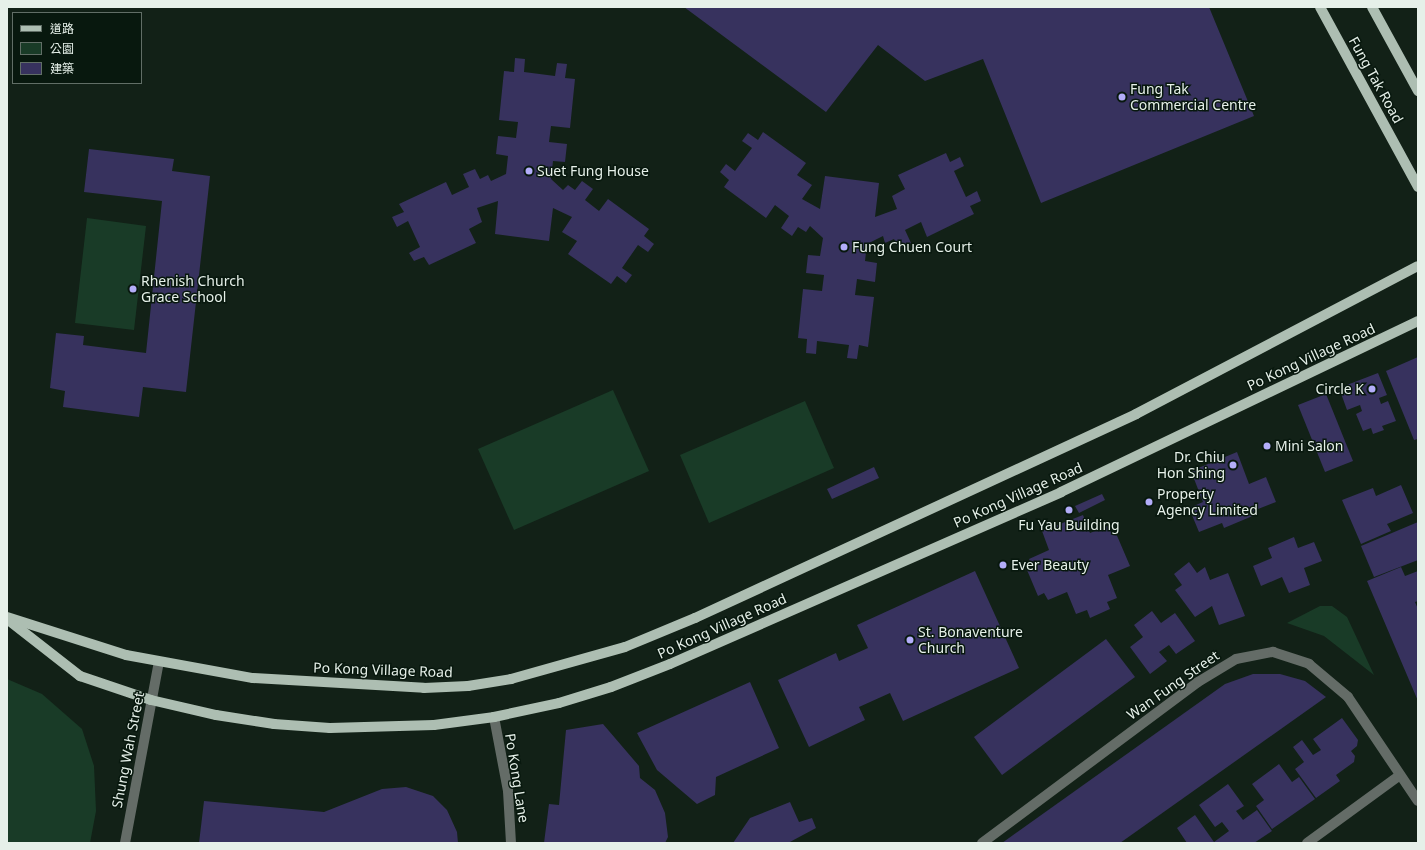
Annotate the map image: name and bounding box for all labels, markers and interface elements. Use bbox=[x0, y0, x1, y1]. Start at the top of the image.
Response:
legend bbox=[12, 12, 142, 84]
text: 道路 bbox=[50, 20, 74, 37]
street label: Fung Tak Road bbox=[1345, 34, 1407, 126]
text: 公園 bbox=[50, 40, 74, 57]
text: 建築 bbox=[50, 60, 74, 77]
place label: Fung Tak Commercial Centre bbox=[1130, 81, 1256, 114]
marker: Fung Tak Commercial Centre bbox=[1117, 92, 1127, 102]
place label: Suet Fung House bbox=[537, 163, 649, 179]
marker: Suet Fung House bbox=[524, 166, 534, 176]
place label: Fung Chuen Court bbox=[852, 239, 972, 255]
marker: Fung Chuen Court bbox=[839, 242, 849, 252]
place label: Rhenish Church Grace School bbox=[141, 273, 245, 306]
marker: Rhenish Church Grace School bbox=[128, 284, 138, 294]
street label: Po Kong Village Road bbox=[1244, 320, 1378, 394]
place label: Circle K bbox=[1316, 381, 1364, 397]
marker: Circle K bbox=[1367, 384, 1377, 394]
place label: Mini Salon bbox=[1275, 438, 1343, 454]
marker: Mini Salon bbox=[1262, 441, 1272, 451]
place label: Dr. Chiu Hon Shing bbox=[1157, 449, 1225, 482]
street label: Po Kong Village Road bbox=[951, 459, 1085, 531]
marker: Dr. Chiu Hon Shing bbox=[1228, 460, 1238, 470]
place label: Property Agency Limited bbox=[1157, 486, 1258, 518]
marker: Property Agency Limited bbox=[1144, 497, 1154, 507]
marker: Fu Yau Building bbox=[1064, 505, 1074, 515]
place label: Fu Yau Building bbox=[1018, 517, 1120, 533]
place label: Ever Beauty bbox=[1011, 557, 1089, 573]
marker: Ever Beauty bbox=[998, 560, 1008, 570]
street label: Po Kong Village Road bbox=[655, 590, 789, 662]
place label: St. Bonaventure Church bbox=[918, 624, 1023, 656]
marker: St. Bonaventure Church bbox=[905, 635, 915, 645]
street label: Wan Fung Street bbox=[1124, 647, 1222, 723]
street label: Po Kong Village Road bbox=[313, 659, 453, 681]
street label: Shung Wah Street bbox=[109, 691, 147, 809]
street label: Po Kong Lane bbox=[502, 732, 532, 824]

